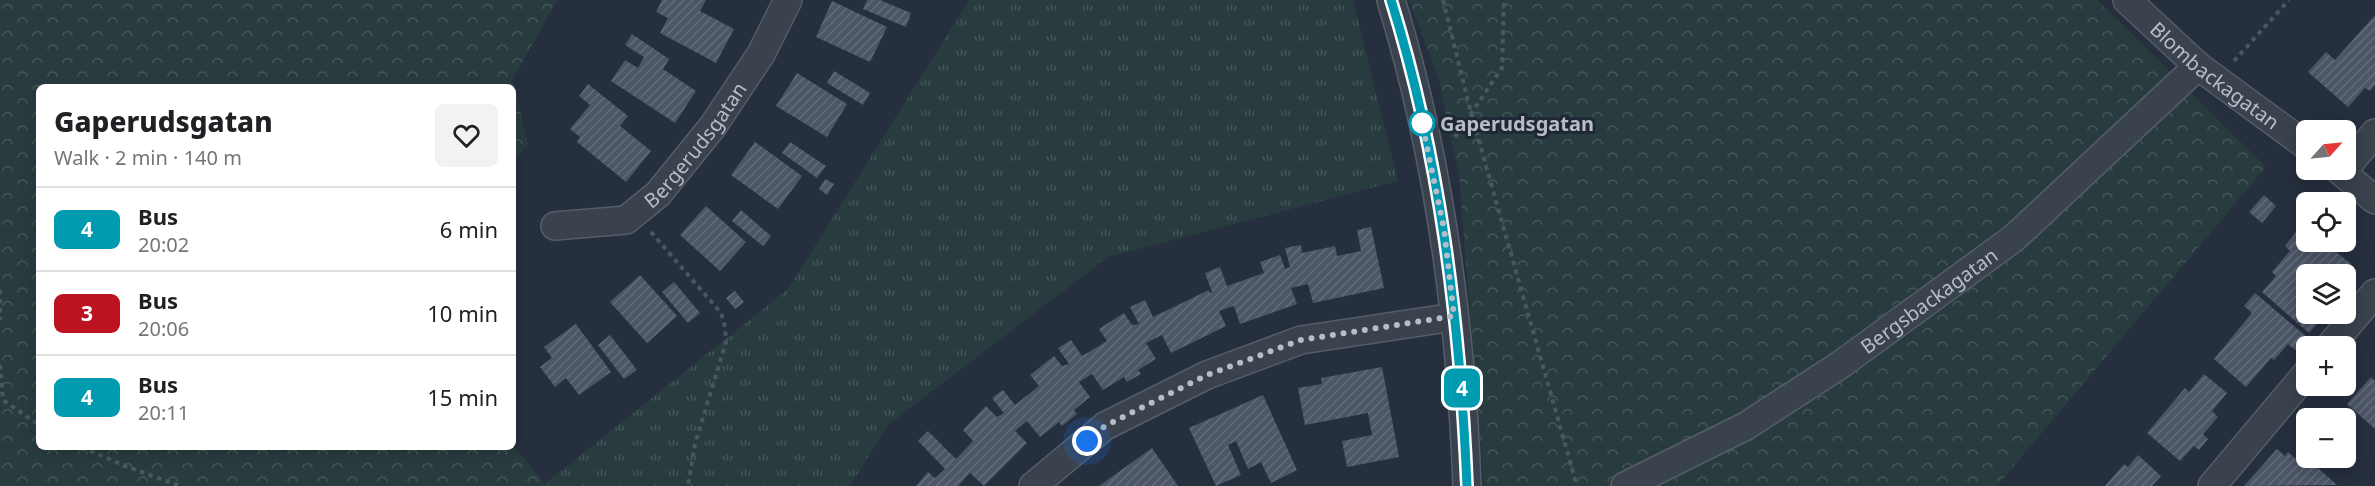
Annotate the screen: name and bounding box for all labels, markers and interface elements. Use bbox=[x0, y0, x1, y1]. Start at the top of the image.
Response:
street label: Blombackagatan bbox=[2145, 15, 2285, 135]
street label: Bergerudsgatan bbox=[638, 76, 752, 214]
text: Gaperudsgatan bbox=[54, 102, 273, 140]
button: heart bbox=[435, 104, 498, 167]
marker: Gaperudsgatan bbox=[1409, 110, 1435, 136]
place label: Gaperudsgatan bbox=[1440, 110, 1594, 137]
north arrow bbox=[2296, 120, 2356, 180]
map controls bbox=[2296, 120, 2356, 468]
text: Walk · 2 min · 140 m bbox=[54, 144, 242, 171]
button: locate bbox=[2296, 192, 2356, 252]
text: Bus bbox=[138, 201, 178, 231]
text: 6 min bbox=[440, 214, 498, 244]
text: 4 bbox=[81, 215, 93, 243]
text: 20:02 bbox=[138, 231, 189, 258]
street label: Bergsbackagatan bbox=[1855, 241, 2003, 359]
button: layers bbox=[2296, 264, 2356, 324]
text: Bus bbox=[138, 285, 178, 315]
text: 10 min bbox=[427, 298, 498, 328]
text: 3 bbox=[81, 299, 93, 327]
text: 20:06 bbox=[138, 315, 189, 342]
button: + bbox=[2296, 336, 2356, 396]
line badge: 4 bbox=[1442, 368, 1482, 408]
text: Bus bbox=[138, 369, 178, 399]
text: 4 bbox=[1456, 374, 1468, 402]
text: 15 min bbox=[427, 382, 498, 412]
text: 4 bbox=[81, 383, 93, 411]
text: 20:11 bbox=[138, 399, 189, 426]
button: − bbox=[2296, 408, 2356, 468]
your location bbox=[1072, 426, 1102, 456]

